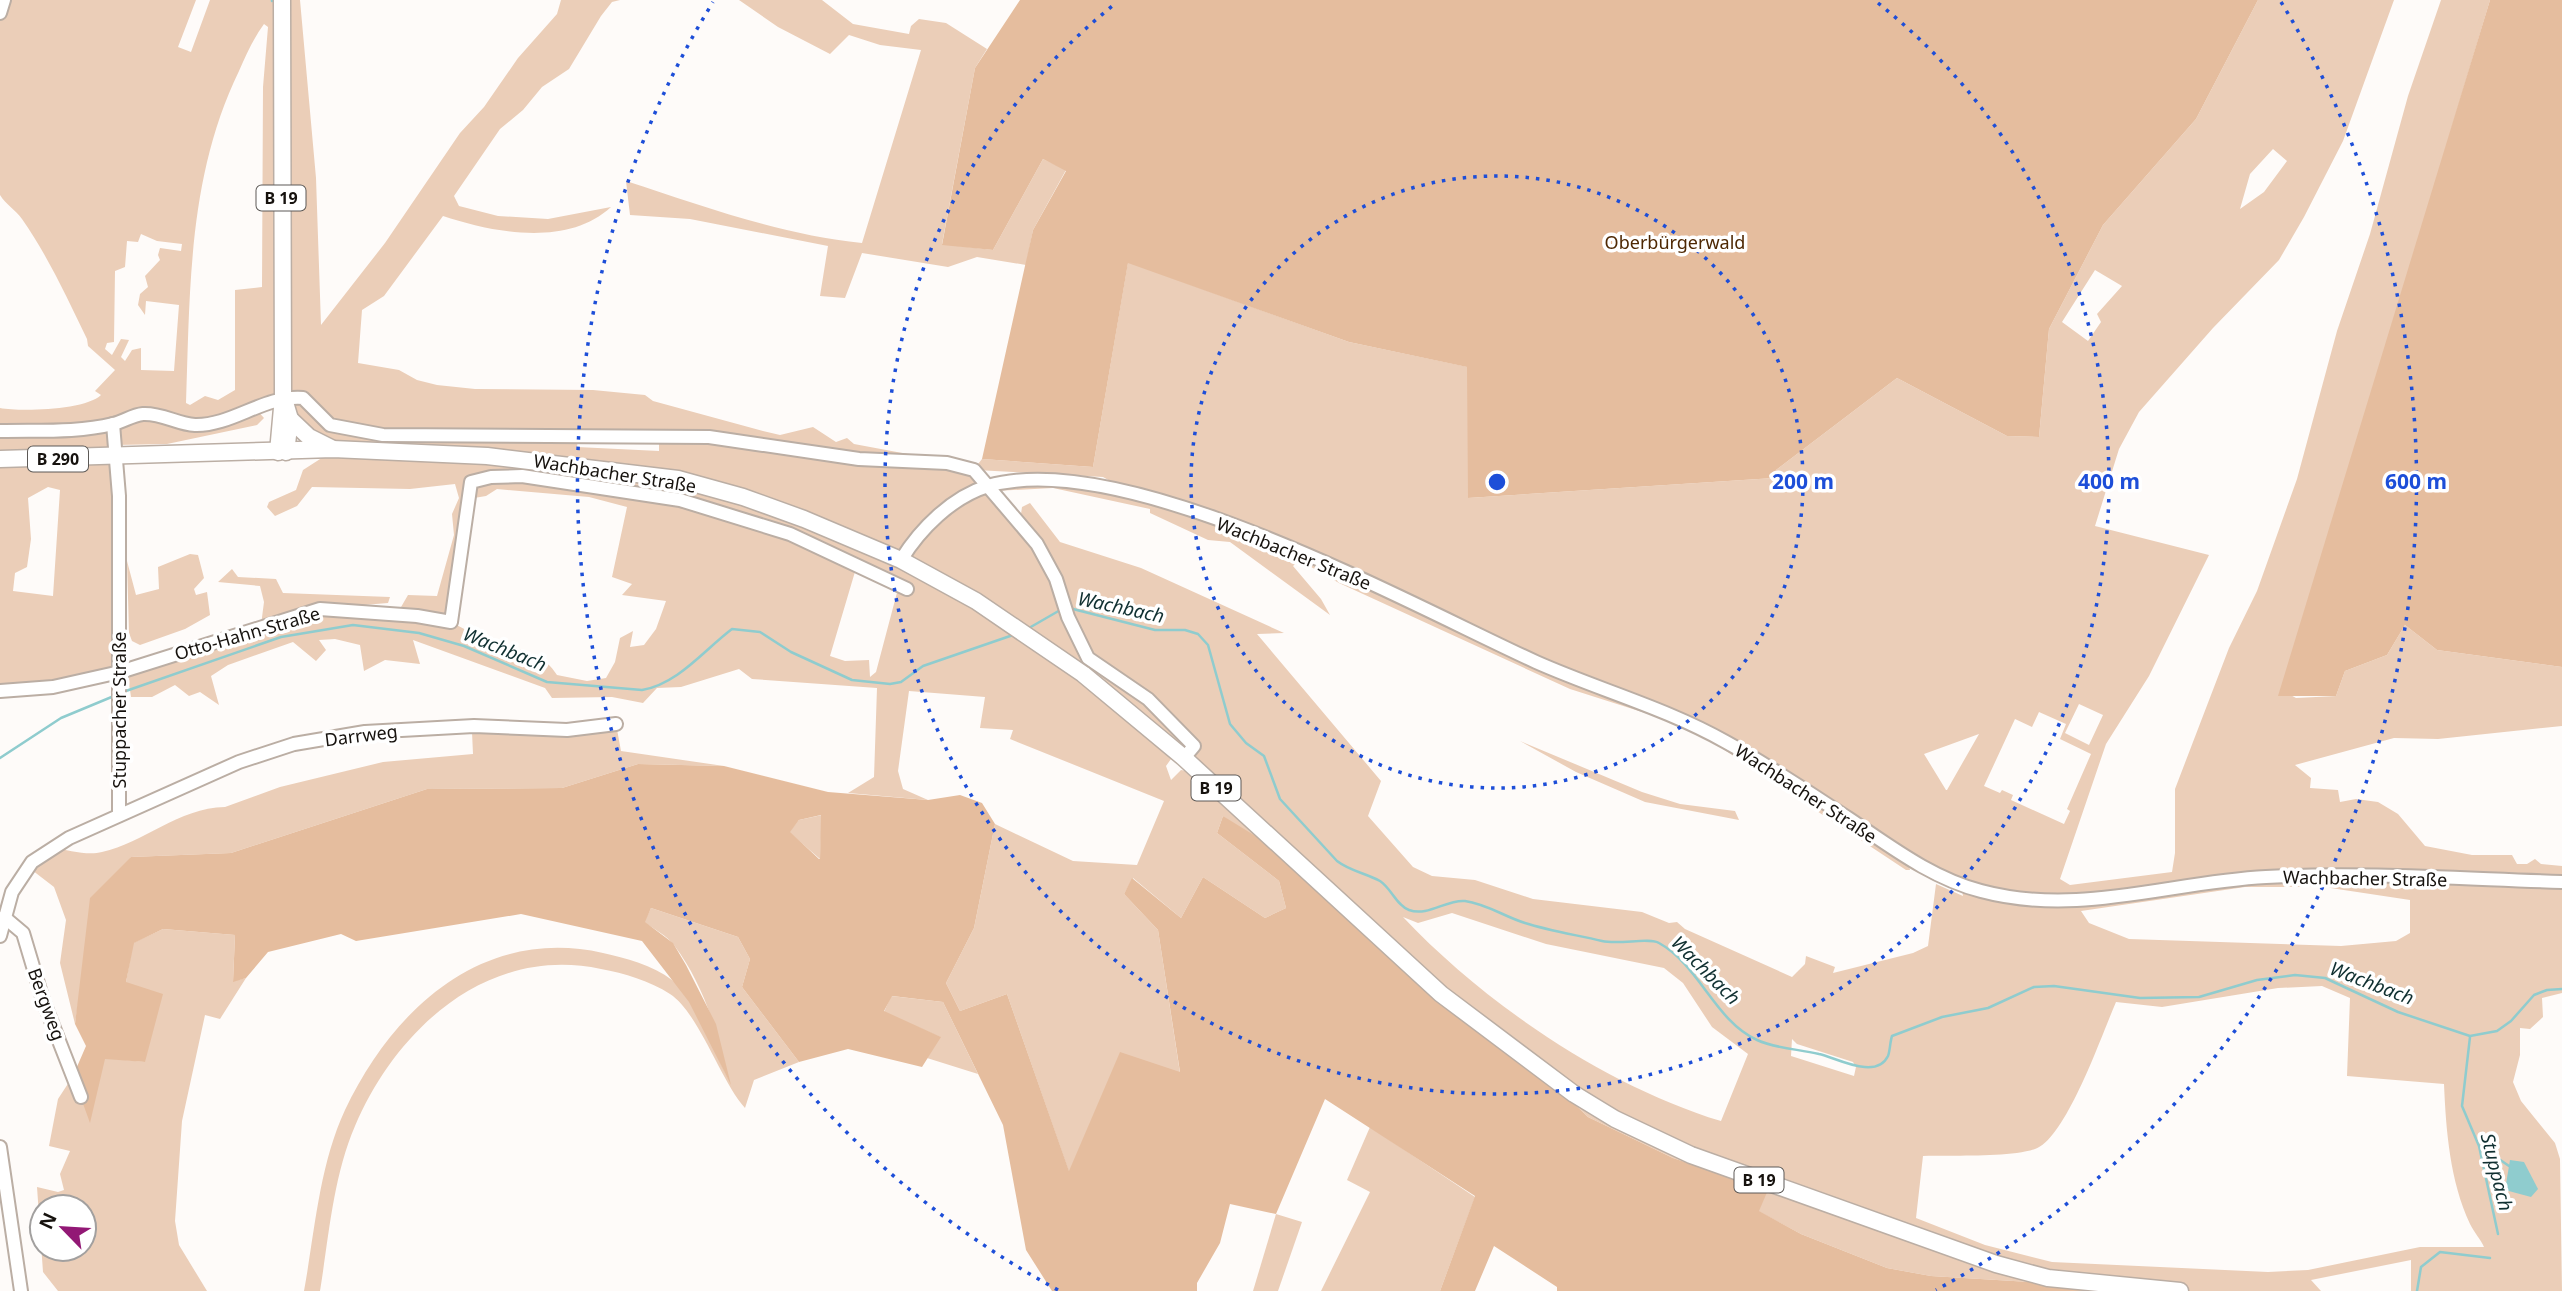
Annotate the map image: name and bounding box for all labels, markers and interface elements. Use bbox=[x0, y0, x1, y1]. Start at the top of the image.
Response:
road number: B 19 bbox=[256, 186, 306, 210]
park label: Oberbürgerwald bbox=[1605, 230, 1745, 254]
road number: B 290 bbox=[28, 446, 88, 472]
street label: Wachbacher Straße bbox=[532, 448, 698, 498]
text: 200 m bbox=[1772, 467, 1834, 495]
text: 400 m bbox=[2078, 467, 2140, 495]
text: 600 m bbox=[2385, 467, 2447, 495]
centre of rings bbox=[1485, 470, 1509, 494]
street label: Wachbacher Straße bbox=[1213, 511, 1375, 595]
water label: Wachbach bbox=[1075, 585, 1167, 629]
street label: Otto-Hahn-Straße bbox=[171, 601, 323, 665]
water label: Wachbach bbox=[459, 621, 551, 677]
street label: Stuppacher Straße bbox=[107, 632, 131, 788]
street label: Darrweg bbox=[323, 719, 399, 751]
street label: Wachbacher Straße bbox=[1730, 738, 1882, 848]
road number: B 19 bbox=[1192, 776, 1240, 800]
street label: Wachbacher Straße bbox=[2283, 865, 2447, 891]
water label: Wachbach bbox=[1666, 930, 1746, 1010]
water label: Wachbach bbox=[2326, 955, 2418, 1011]
street label: Bergweg bbox=[23, 964, 71, 1044]
water label: Stuppach bbox=[2475, 1130, 2519, 1214]
road number: B 19 bbox=[1734, 1168, 1784, 1192]
north arrow bbox=[28, 1193, 98, 1263]
text: N bbox=[33, 1208, 63, 1233]

